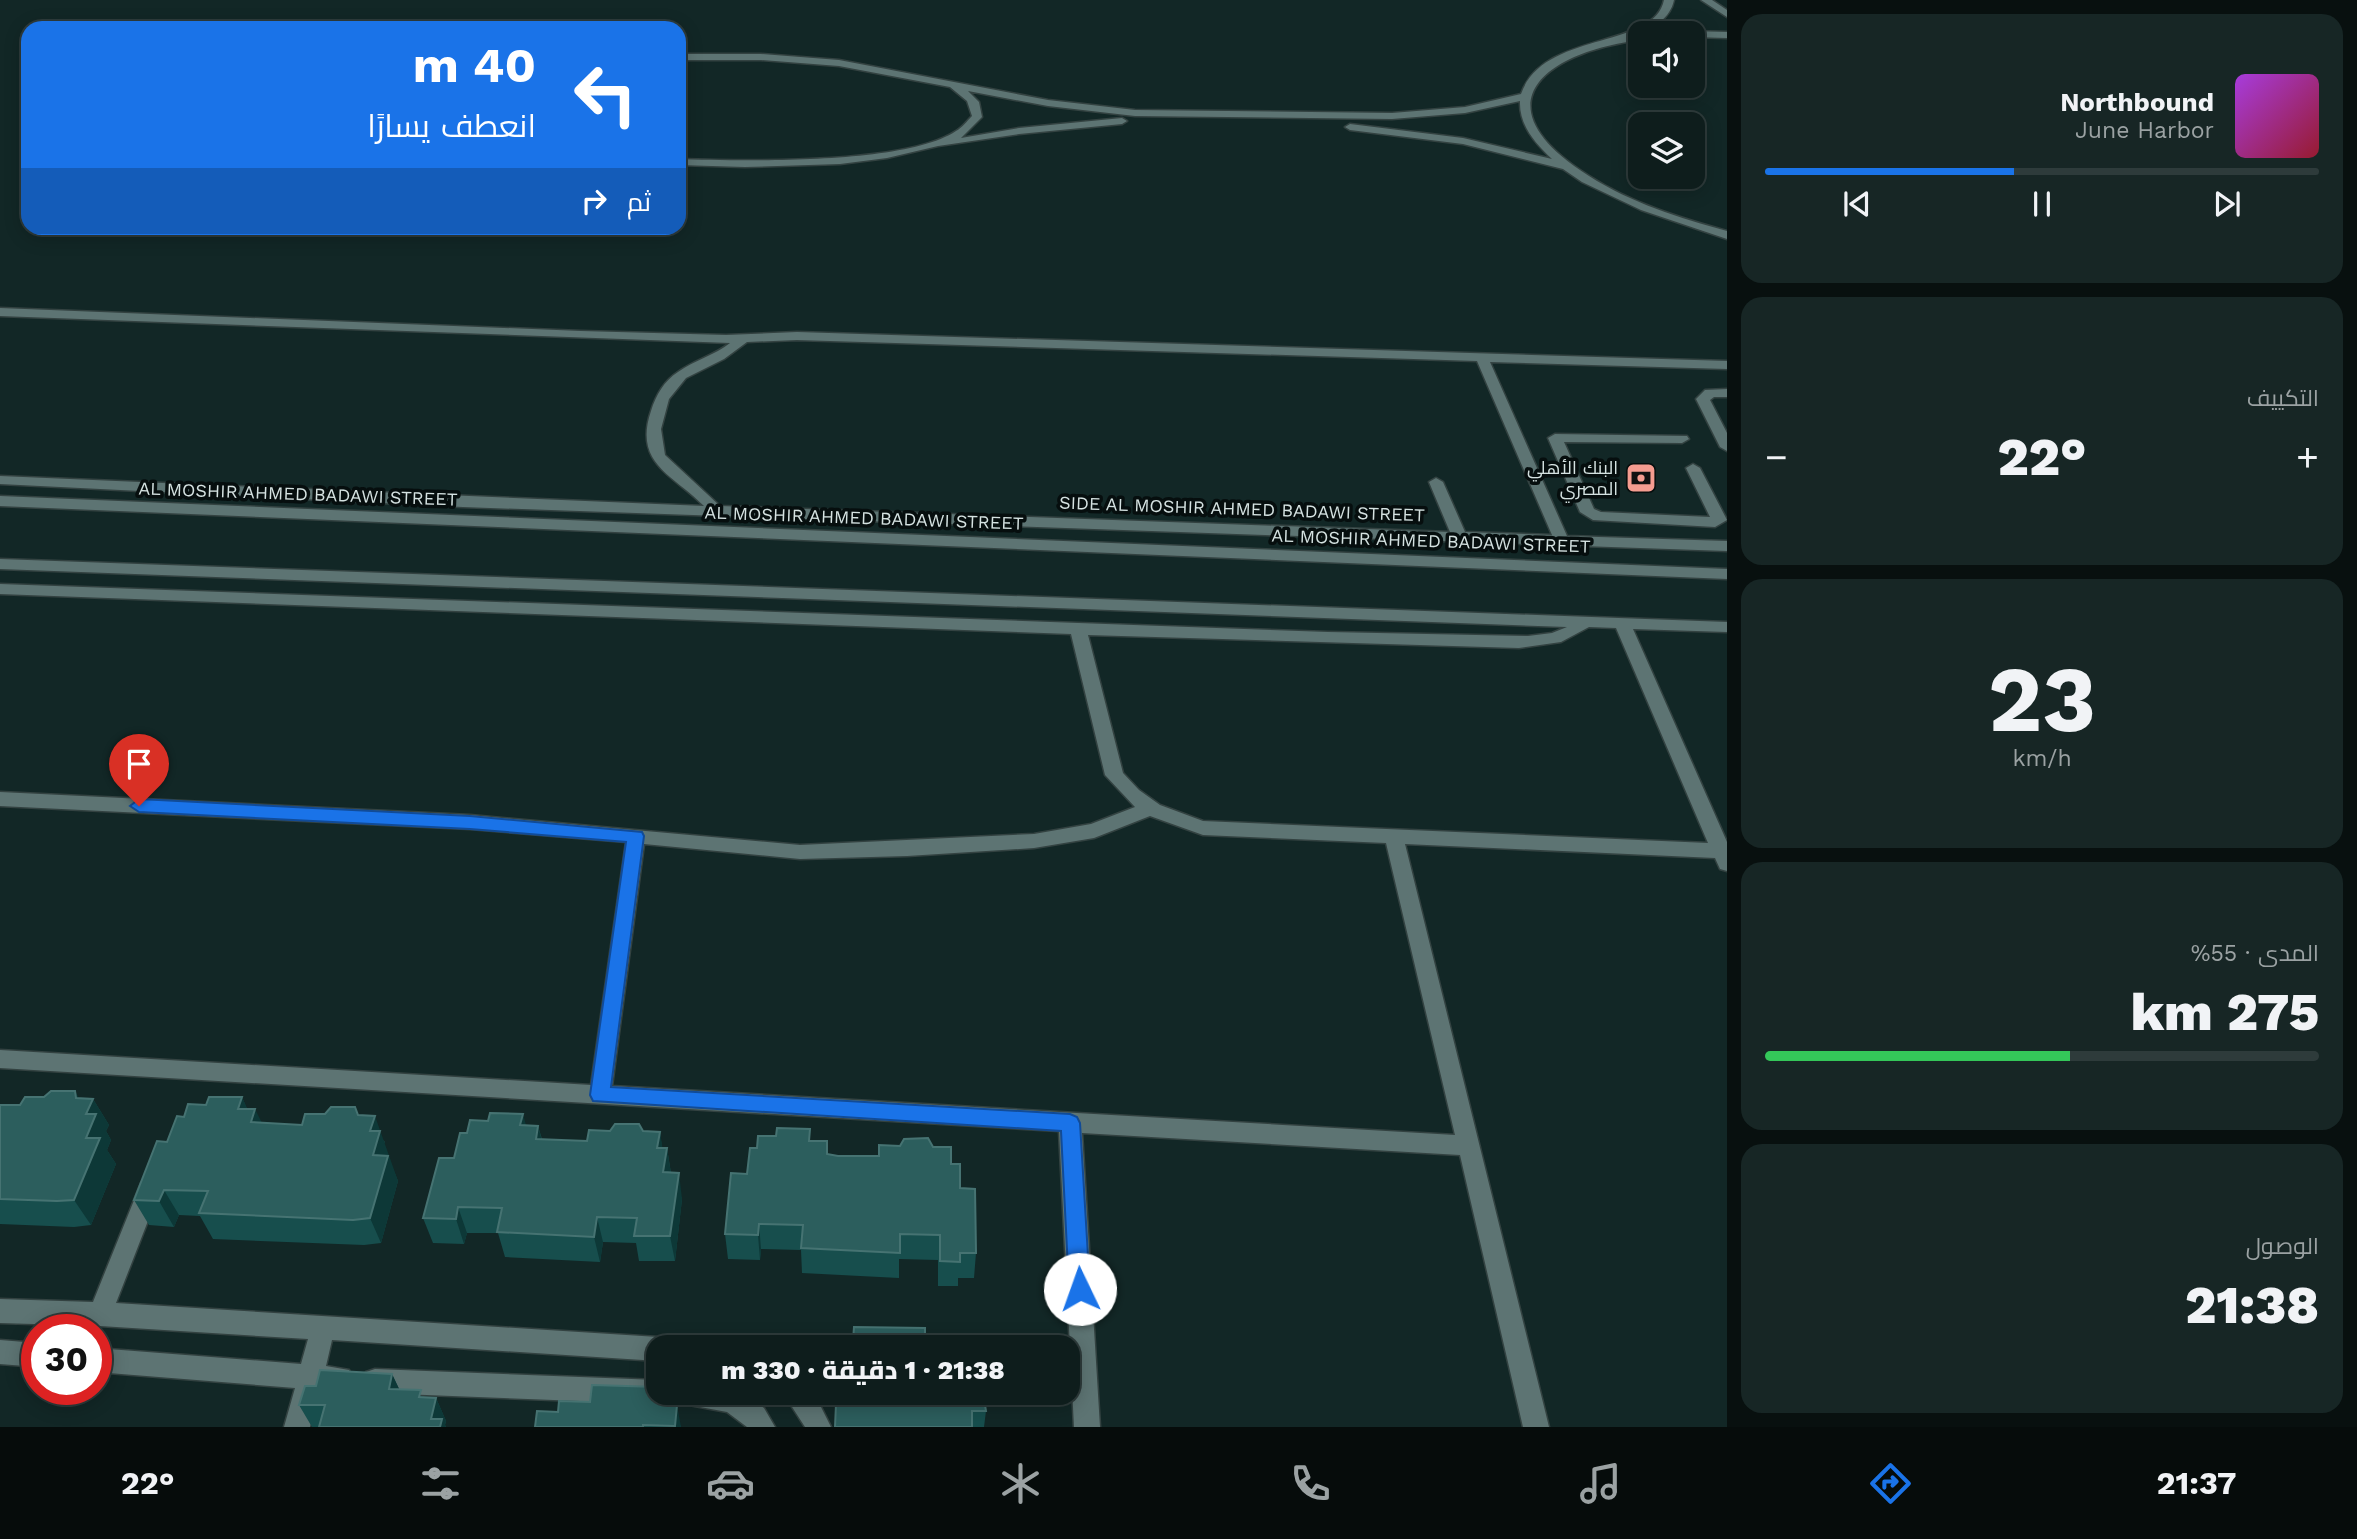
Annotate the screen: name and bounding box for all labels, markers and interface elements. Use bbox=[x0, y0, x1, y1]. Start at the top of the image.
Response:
map controls bbox=[1628, 21, 1705, 189]
button: sound bbox=[1628, 21, 1705, 98]
text: 40 m bbox=[413, 36, 536, 94]
icon: left bbox=[560, 49, 651, 140]
text: Northbound bbox=[2060, 87, 2214, 117]
text: انعطف يسارًا bbox=[367, 107, 536, 145]
button: layers bbox=[1628, 112, 1705, 189]
text: June Harbor bbox=[2075, 117, 2214, 144]
icon: right bbox=[575, 182, 613, 220]
icon: previous bbox=[1838, 185, 1876, 223]
icon: pause bbox=[2023, 185, 2061, 223]
icon: next bbox=[2208, 185, 2246, 223]
text: ثم bbox=[627, 187, 651, 217]
text: التكييف bbox=[2247, 385, 2319, 412]
text: 22° bbox=[1998, 427, 2086, 488]
text: − bbox=[1765, 435, 1788, 479]
text: + bbox=[2296, 435, 2319, 479]
place label: البنك الأهلي المصري bbox=[1527, 457, 1618, 503]
bank icon: البنك الأهلي المصري bbox=[1624, 461, 1658, 495]
street label: AL MOSHIR AHMED BADAWI STREET bbox=[138, 477, 458, 510]
street label: SIDE AL MOSHIR AHMED BADAWI STREET bbox=[1059, 492, 1425, 525]
street label: AL MOSHIR AHMED BADAWI STREET bbox=[704, 501, 1024, 534]
street label: AL MOSHIR AHMED BADAWI STREET bbox=[1271, 524, 1591, 557]
text: 23 bbox=[1988, 646, 2096, 753]
pin bbox=[109, 734, 169, 806]
icon: arrive bbox=[120, 745, 158, 783]
text: km/h bbox=[2012, 745, 2072, 772]
text: المدى · 55% bbox=[2191, 940, 2319, 967]
text: 275 km bbox=[2131, 982, 2319, 1043]
text: الوصول bbox=[2246, 1233, 2319, 1260]
position arrow bbox=[1043, 1252, 1117, 1326]
text: 21:38 bbox=[2185, 1275, 2319, 1336]
speed limit sign: 30 bbox=[21, 1314, 112, 1405]
text: 21:38 · 1 دقيقة · 330 m bbox=[721, 1355, 1005, 1385]
icon: filters bbox=[416, 1459, 465, 1508]
icon: car bbox=[706, 1459, 755, 1508]
icon: climate bbox=[996, 1459, 1045, 1508]
icon: phone bbox=[1286, 1459, 1335, 1508]
icon: music bbox=[1576, 1459, 1625, 1508]
icon: directions bbox=[1866, 1459, 1915, 1508]
text: 22° bbox=[121, 1464, 175, 1502]
text: 21:37 bbox=[2156, 1464, 2236, 1502]

